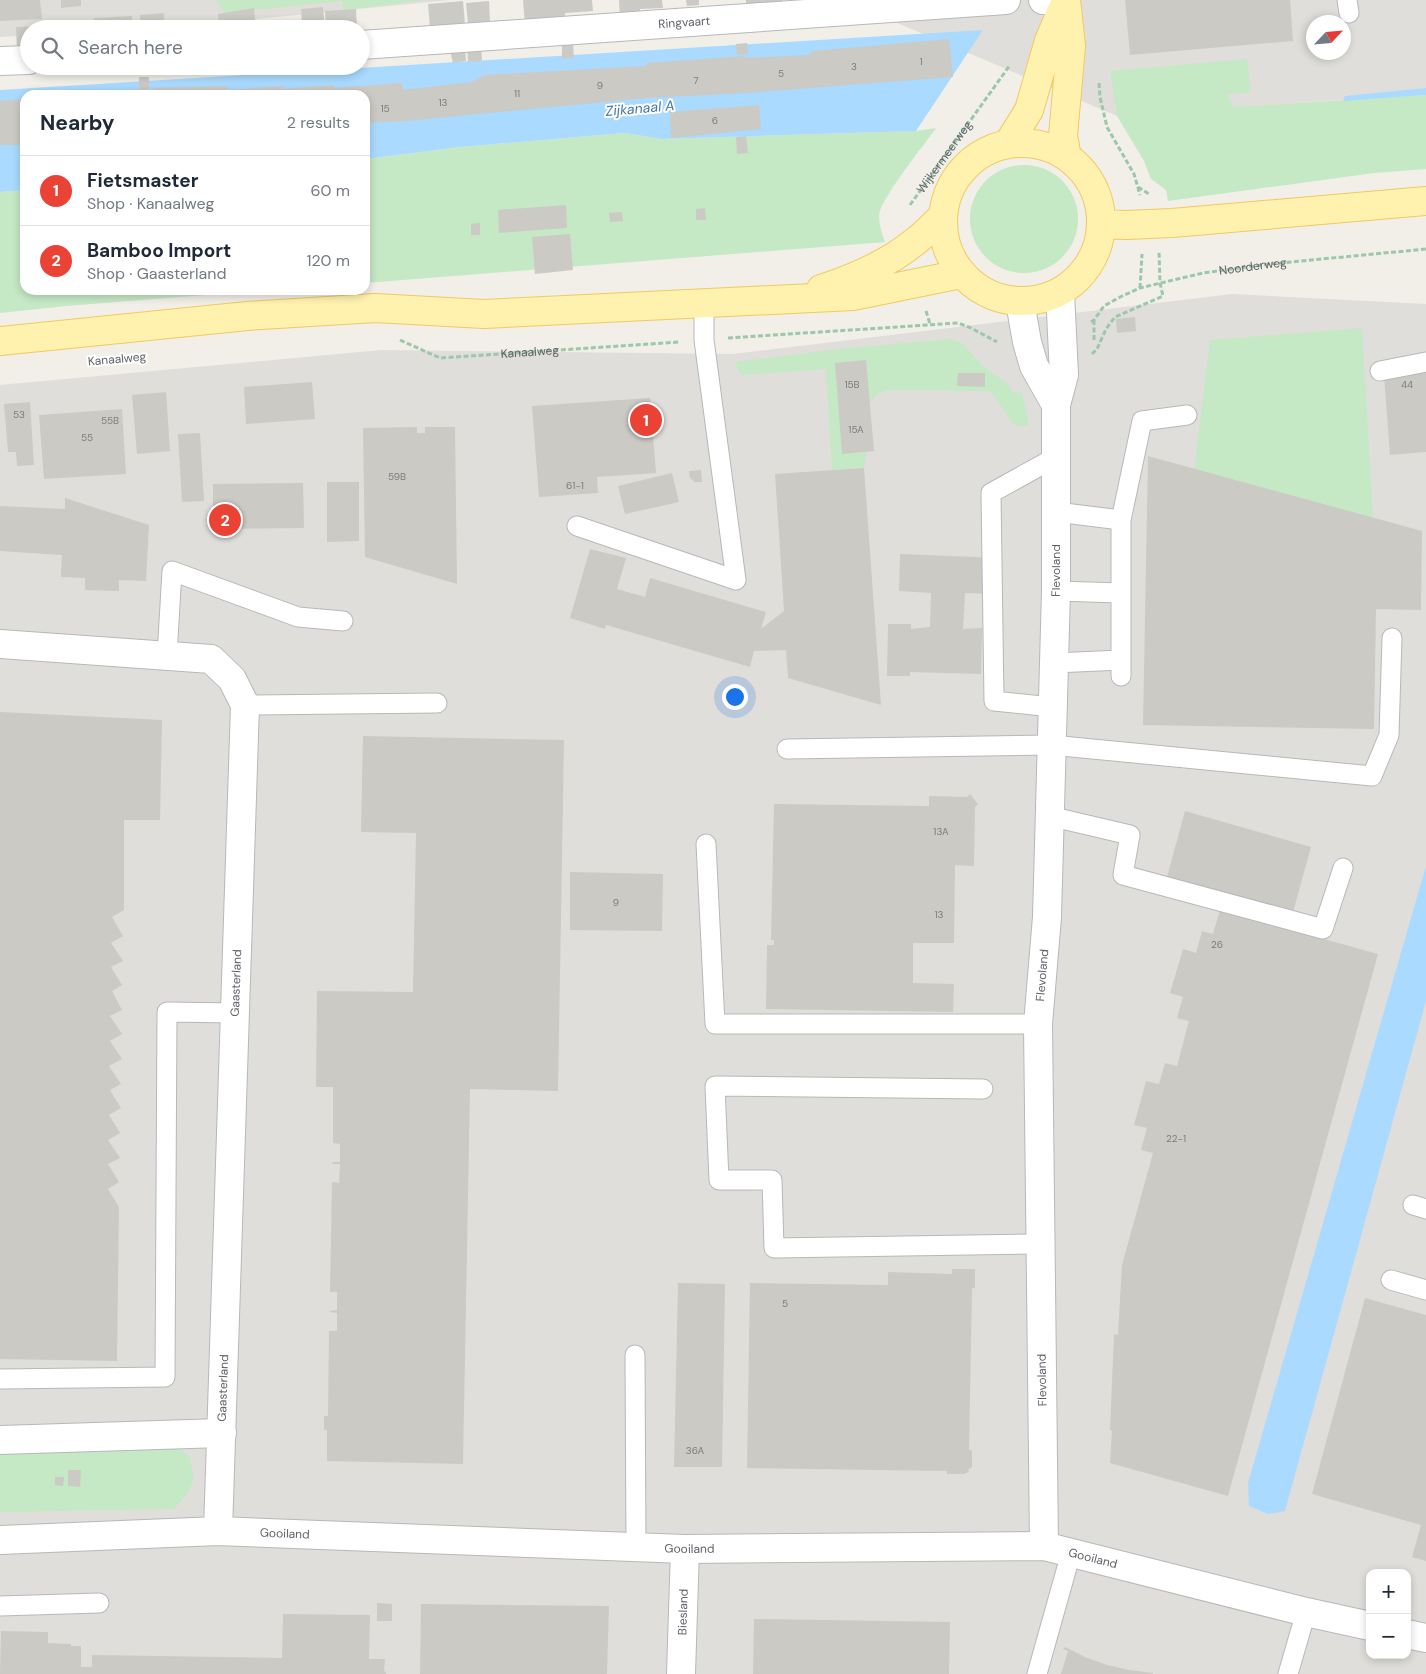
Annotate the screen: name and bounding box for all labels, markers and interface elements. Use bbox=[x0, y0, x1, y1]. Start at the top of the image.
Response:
street label: Ringvaart bbox=[658, 13, 711, 32]
north arrow bbox=[1306, 15, 1351, 60]
search box bbox=[20, 20, 370, 75]
icon: search bbox=[38, 34, 66, 62]
text: Search here bbox=[78, 35, 183, 60]
house number: 1 bbox=[919, 55, 923, 68]
house number: 3 bbox=[851, 60, 857, 73]
house number: 5 bbox=[778, 67, 784, 80]
house number: 7 bbox=[693, 74, 699, 87]
house number: 9 bbox=[597, 79, 603, 92]
house number: 11 bbox=[514, 87, 520, 100]
house number: 13 bbox=[438, 96, 448, 109]
water label: Zijkanaal A bbox=[605, 96, 675, 120]
house number: 15 bbox=[380, 102, 390, 115]
text: Nearby bbox=[40, 109, 114, 137]
text: 2 results bbox=[287, 112, 350, 133]
house number: 6 bbox=[712, 114, 718, 127]
street label: Wijkermeerweg bbox=[913, 117, 976, 196]
text: Fietsmaster bbox=[87, 168, 198, 193]
text: 1 bbox=[53, 180, 59, 201]
text: 60 m bbox=[310, 180, 350, 201]
text: Shop · Kanaalweg bbox=[87, 193, 214, 214]
text: Bamboo Import bbox=[87, 238, 231, 263]
text: 2 bbox=[51, 250, 61, 271]
text: 120 m bbox=[306, 250, 350, 271]
street label: Noorderweg bbox=[1218, 254, 1288, 279]
text: Shop · Gaasterland bbox=[87, 263, 226, 284]
street label: Kanaalweg bbox=[500, 342, 560, 362]
street label: Kanaalweg bbox=[87, 348, 147, 370]
house number: 15B bbox=[844, 378, 860, 391]
house number: 44 bbox=[1401, 378, 1413, 391]
pin: 1 bbox=[630, 401, 662, 439]
house number: 53 bbox=[13, 408, 25, 421]
house number: 55B bbox=[101, 414, 119, 427]
house number: 15A bbox=[848, 423, 864, 436]
house number: 55 bbox=[81, 431, 93, 444]
house number: 59B bbox=[388, 470, 406, 483]
house number: 61-1 bbox=[566, 479, 584, 492]
pin: 2 bbox=[209, 501, 241, 539]
street label: Flevoland bbox=[1048, 544, 1064, 597]
your location bbox=[722, 684, 748, 710]
house number: 13A bbox=[933, 825, 949, 838]
house number: 9 bbox=[613, 896, 619, 909]
house number: 13 bbox=[934, 908, 944, 921]
house number: 26 bbox=[1211, 938, 1223, 951]
street label: Flevoland bbox=[1032, 948, 1052, 1002]
street label: Gaasterland bbox=[227, 949, 245, 1017]
house number: 22-1 bbox=[1166, 1132, 1186, 1145]
house number: 5 bbox=[782, 1297, 788, 1310]
street label: Gaasterland bbox=[214, 1354, 232, 1422]
street label: Flevoland bbox=[1034, 1354, 1050, 1406]
house number: 36A bbox=[686, 1444, 705, 1457]
street label: Gooiland bbox=[260, 1525, 310, 1543]
street label: Gooiland bbox=[664, 1540, 714, 1557]
street label: Gooiland bbox=[1067, 1544, 1119, 1572]
map controls bbox=[1366, 1569, 1411, 1659]
button: + bbox=[1366, 1569, 1411, 1614]
street label: Biesland bbox=[674, 1588, 692, 1636]
button: − bbox=[1366, 1614, 1411, 1659]

